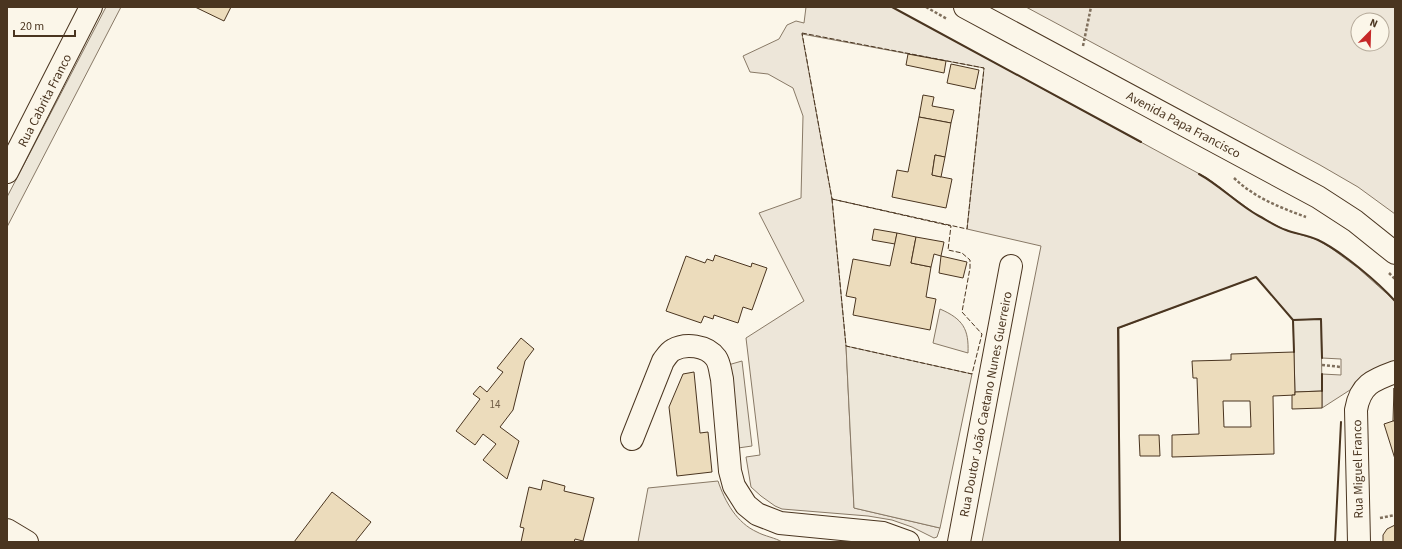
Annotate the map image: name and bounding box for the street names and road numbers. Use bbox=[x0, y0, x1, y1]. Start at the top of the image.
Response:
street label: Rua Cabrita Franco bbox=[14, 51, 76, 150]
street label: Avenida Papa Francisco bbox=[1123, 87, 1244, 163]
street label: Rua Doutor João Caetano Nunes Guerreiro bbox=[955, 290, 1017, 519]
street label: Rua Miguel Franco bbox=[1348, 419, 1368, 519]

